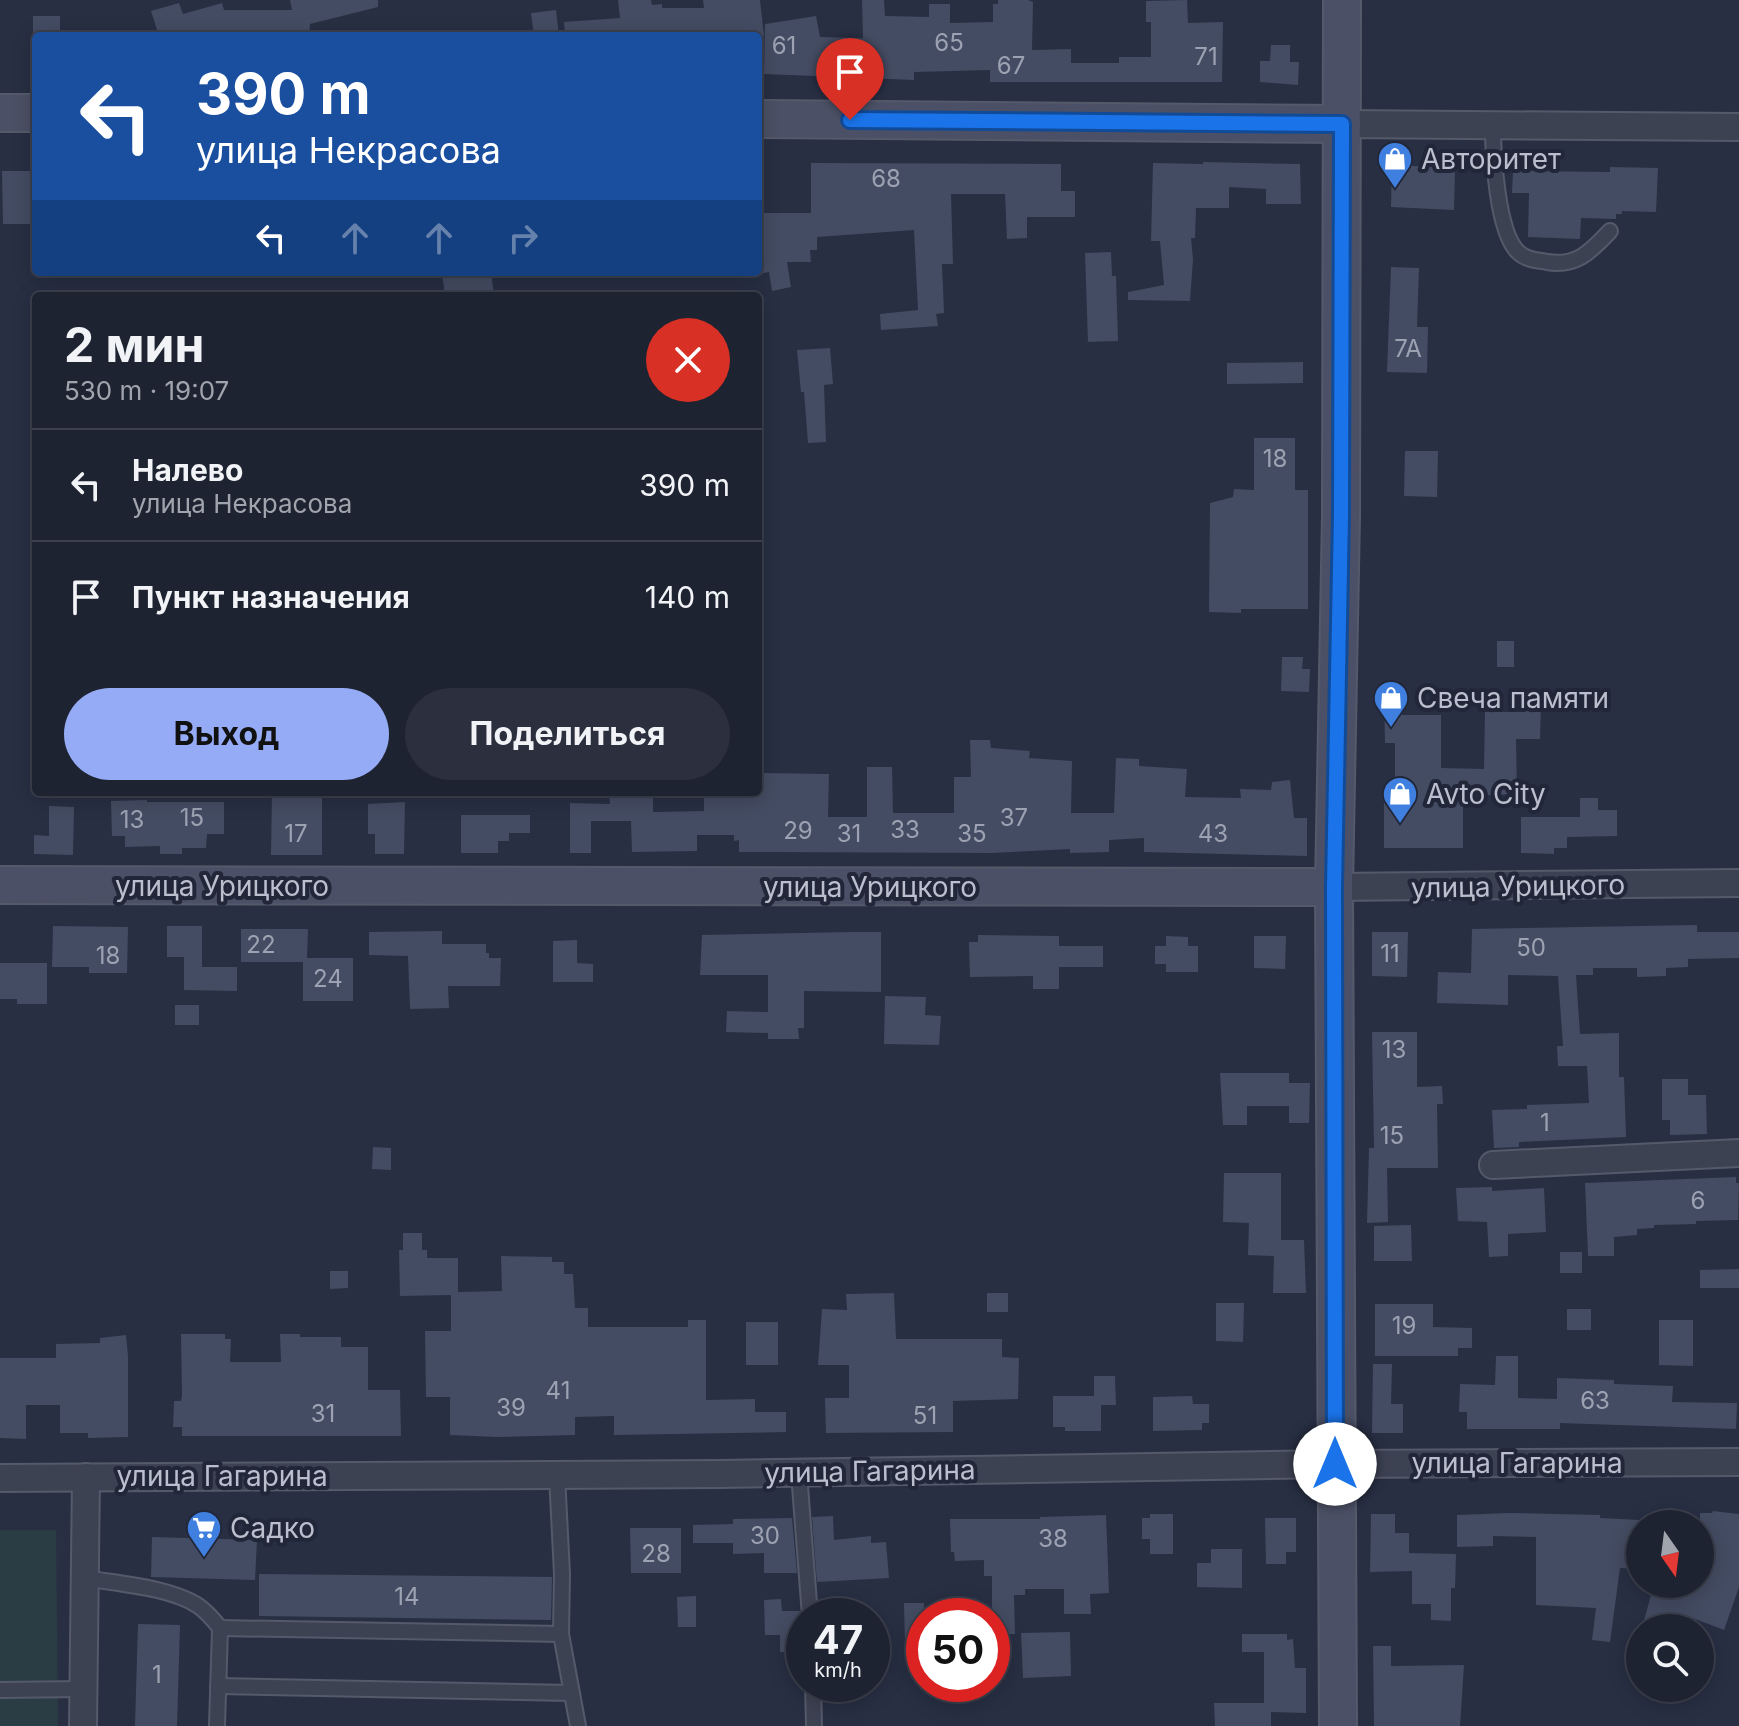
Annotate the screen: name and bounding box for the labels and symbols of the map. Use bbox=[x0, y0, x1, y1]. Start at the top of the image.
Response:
house number: 65 bbox=[934, 28, 964, 57]
house number: 61 bbox=[772, 31, 796, 60]
pin bbox=[816, 38, 884, 120]
house number: 71 bbox=[1194, 42, 1218, 71]
house number: 67 bbox=[997, 51, 1025, 80]
shop icon: Авторитет bbox=[1376, 140, 1414, 190]
place label: Авторитет bbox=[1421, 142, 1561, 176]
house number: 68 bbox=[871, 164, 901, 193]
house number: 7А bbox=[1394, 334, 1422, 363]
house number: 18 bbox=[1263, 444, 1287, 473]
shop icon: Свеча памяти bbox=[1372, 679, 1410, 729]
place label: Свеча памяти bbox=[1417, 681, 1609, 715]
shop icon: Avto City bbox=[1381, 775, 1419, 825]
place label: Avto City bbox=[1426, 777, 1546, 811]
house number: 15 bbox=[180, 803, 204, 832]
house number: 37 bbox=[1000, 803, 1028, 832]
house number: 13 bbox=[120, 805, 144, 834]
house number: 33 bbox=[890, 815, 920, 844]
house number: 29 bbox=[783, 816, 813, 845]
house number: 17 bbox=[284, 819, 308, 848]
house number: 31 bbox=[837, 819, 861, 848]
house number: 35 bbox=[957, 819, 987, 848]
house number: 43 bbox=[1198, 819, 1228, 848]
street label: улица Урицкого bbox=[1411, 867, 1625, 905]
street label: улица Урицкого bbox=[115, 869, 329, 903]
street label: улица Урицкого bbox=[763, 870, 977, 904]
house number: 22 bbox=[246, 930, 276, 959]
house number: 50 bbox=[1516, 933, 1546, 962]
house number: 11 bbox=[1380, 939, 1400, 968]
house number: 18 bbox=[96, 941, 120, 970]
house number: 24 bbox=[313, 964, 343, 993]
house number: 13 bbox=[1382, 1035, 1406, 1064]
house number: 1 bbox=[1540, 1108, 1550, 1137]
house number: 15 bbox=[1380, 1121, 1404, 1150]
house number: 6 bbox=[1691, 1186, 1705, 1215]
house number: 19 bbox=[1392, 1311, 1416, 1340]
house number: 41 bbox=[546, 1376, 570, 1405]
house number: 63 bbox=[1580, 1386, 1610, 1415]
house number: 39 bbox=[496, 1393, 526, 1422]
house number: 31 bbox=[311, 1399, 335, 1428]
house number: 51 bbox=[913, 1401, 937, 1430]
position arrow bbox=[1293, 1422, 1377, 1506]
street label: улица Гагарина bbox=[1411, 1446, 1623, 1480]
street label: улица Гагарина bbox=[764, 1452, 976, 1490]
street label: улица Гагарина bbox=[116, 1459, 328, 1493]
supermarket icon: Садко bbox=[185, 1509, 223, 1559]
north arrow bbox=[1626, 1510, 1714, 1598]
place label: Садко bbox=[230, 1511, 315, 1545]
house number: 30 bbox=[750, 1521, 780, 1550]
house number: 38 bbox=[1038, 1524, 1068, 1553]
house number: 28 bbox=[641, 1539, 671, 1568]
house number: 14 bbox=[394, 1582, 420, 1611]
speed limit sign: 50 bbox=[906, 1598, 1010, 1702]
house number: 1 bbox=[152, 1660, 162, 1689]

